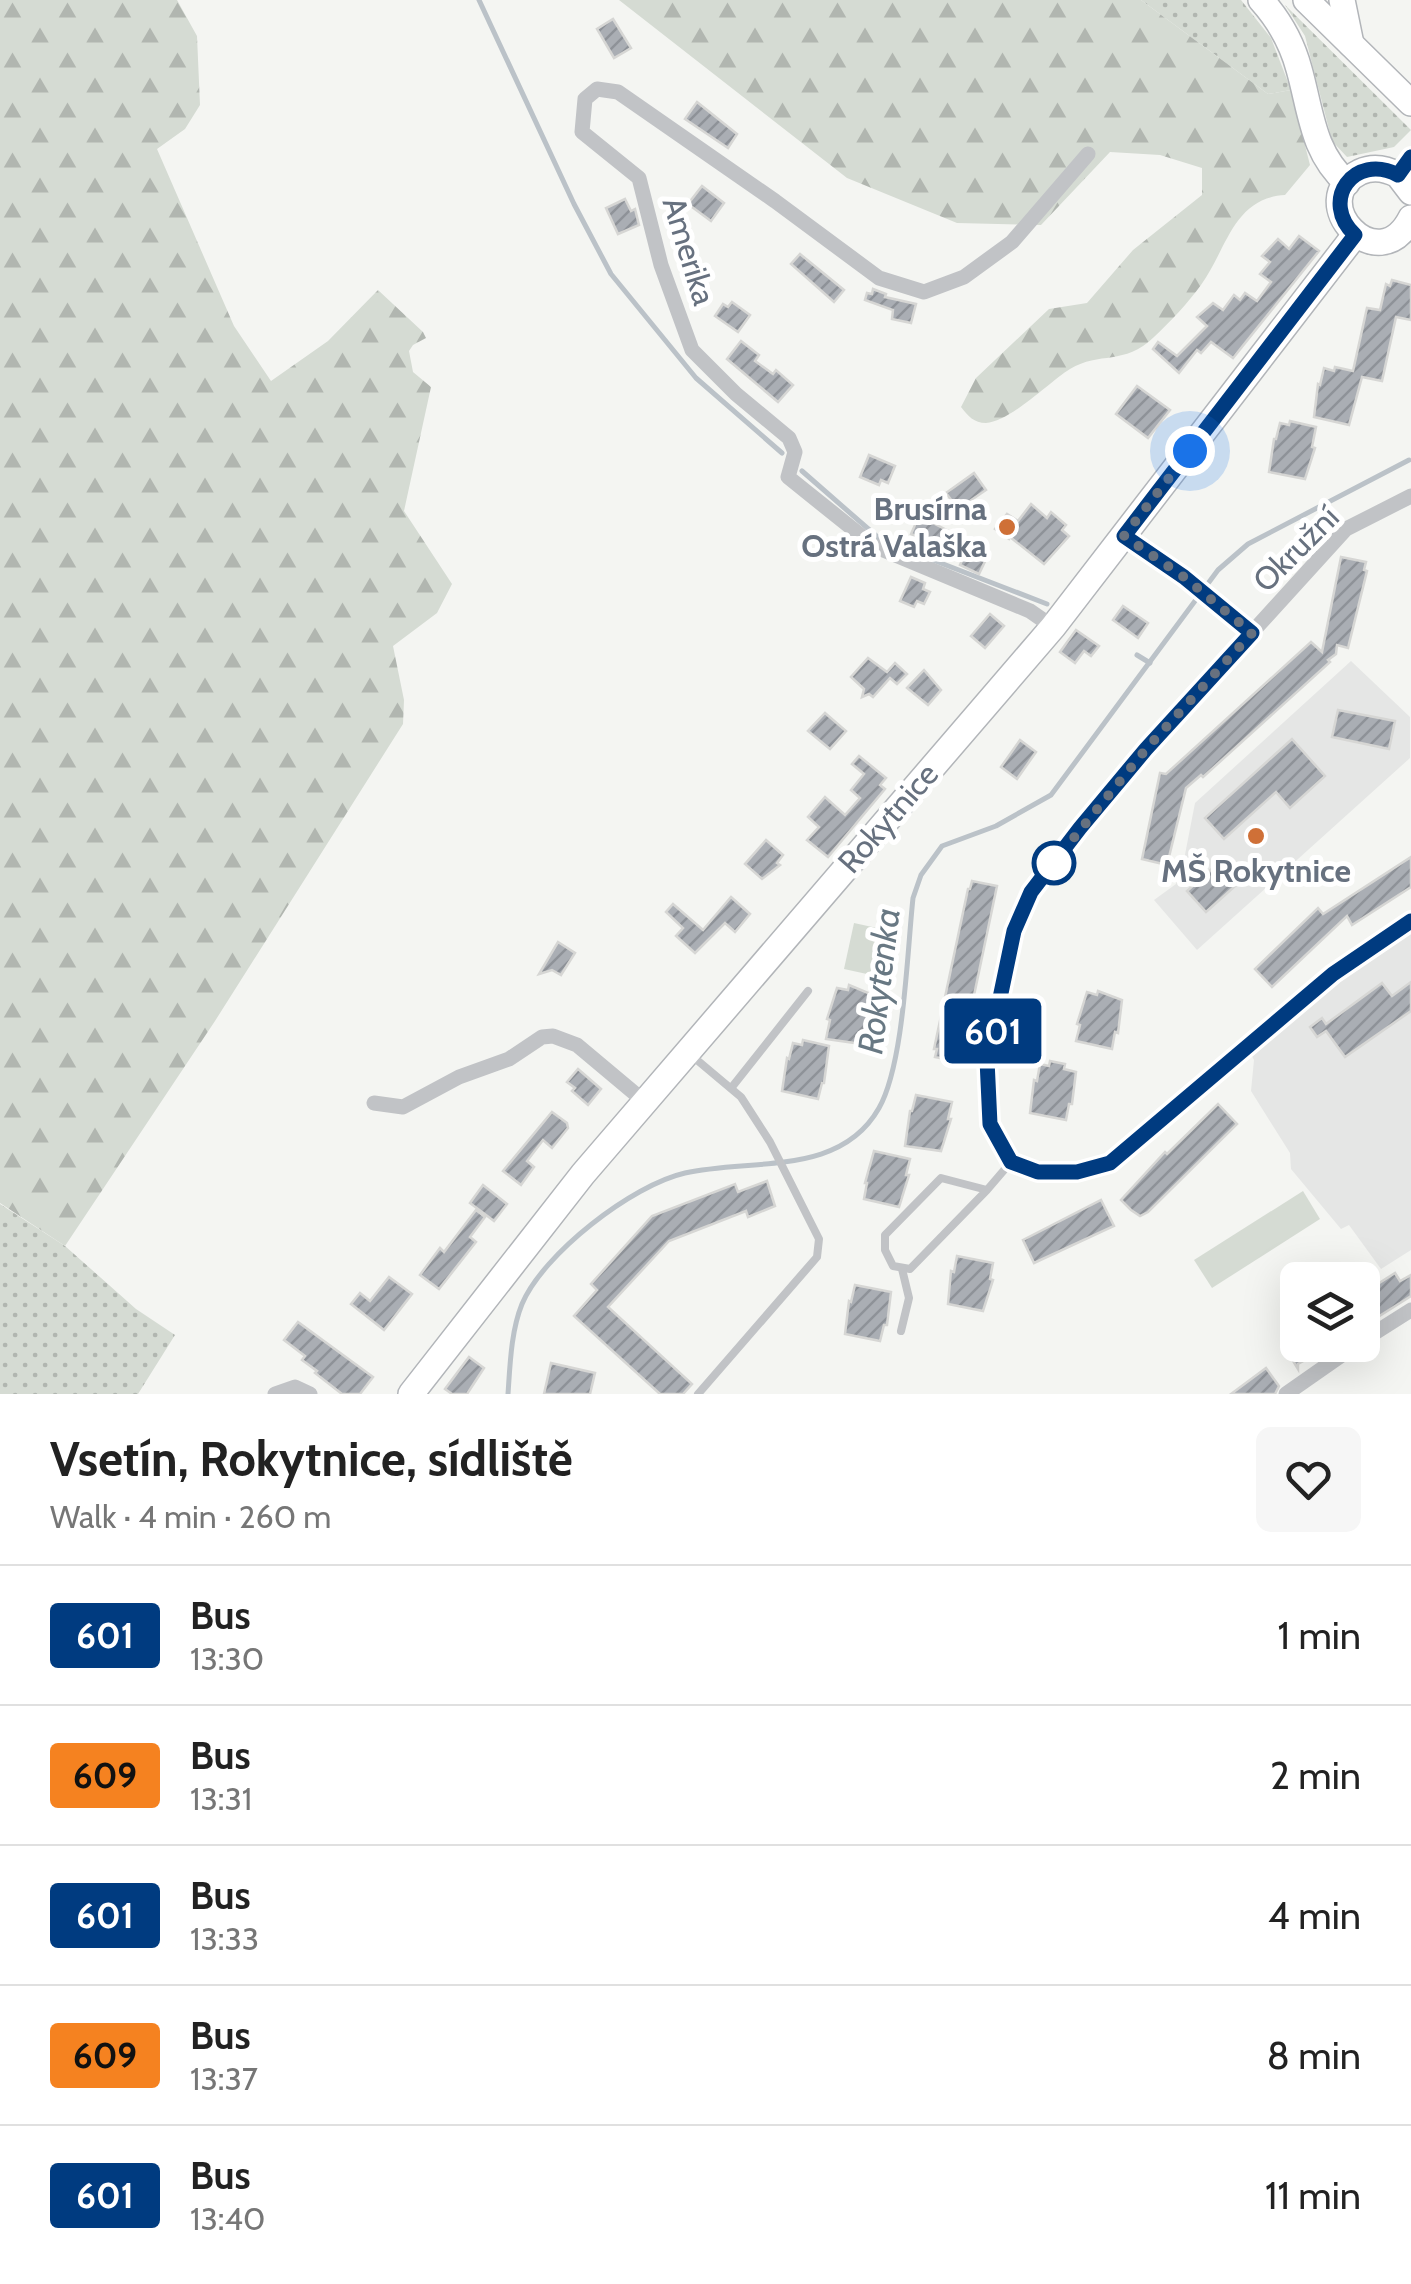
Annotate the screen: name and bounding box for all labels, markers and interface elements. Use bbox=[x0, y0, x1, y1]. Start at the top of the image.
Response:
street label: Amerika bbox=[655, 192, 724, 310]
your location bbox=[1165, 426, 1215, 476]
place label: Brusírna Ostrá Valaška bbox=[801, 489, 987, 565]
street label: Okružní bbox=[1245, 497, 1347, 600]
marker: Brusírna Ostrá Valaška bbox=[996, 516, 1018, 538]
street label: Rokytnice bbox=[829, 755, 946, 881]
marker: MŠ Rokytnice bbox=[1245, 825, 1267, 847]
unlabelled marker bbox=[1033, 842, 1075, 884]
place label: MŠ Rokytnice bbox=[1161, 851, 1351, 890]
water label: Rokytenka bbox=[848, 905, 909, 1056]
line badge: 601 bbox=[936, 998, 1050, 1064]
text: 601 bbox=[964, 1010, 1022, 1053]
map controls bbox=[1280, 1262, 1380, 1362]
button: layers bbox=[1280, 1262, 1380, 1362]
button: heart bbox=[1256, 1427, 1361, 1532]
text: Vsetín, Rokytnice, sídliště bbox=[50, 1430, 573, 1488]
text: Walk · 4 min · 260 m bbox=[50, 1497, 331, 1536]
text: Bus bbox=[190, 1592, 251, 1639]
text: 1 min bbox=[1277, 1612, 1361, 1659]
text: 601 bbox=[76, 1614, 134, 1657]
text: 13:30 bbox=[190, 1639, 264, 1678]
text: Bus bbox=[190, 1732, 251, 1779]
text: 2 min bbox=[1270, 1752, 1361, 1799]
text: 609 bbox=[73, 1754, 137, 1797]
text: 13:31 bbox=[190, 1779, 252, 1818]
text: Bus bbox=[190, 1872, 251, 1919]
text: 4 min bbox=[1268, 1892, 1361, 1939]
text: 601 bbox=[76, 1894, 134, 1937]
text: 13:33 bbox=[190, 1919, 259, 1958]
text: Bus bbox=[190, 2012, 251, 2059]
text: 8 min bbox=[1267, 2032, 1361, 2079]
text: 609 bbox=[73, 2034, 137, 2077]
text: 13:37 bbox=[190, 2059, 258, 2098]
text: Bus bbox=[190, 2152, 251, 2199]
text: 11 min bbox=[1265, 2172, 1361, 2219]
text: 601 bbox=[76, 2174, 134, 2217]
text: 13:40 bbox=[190, 2199, 265, 2238]

